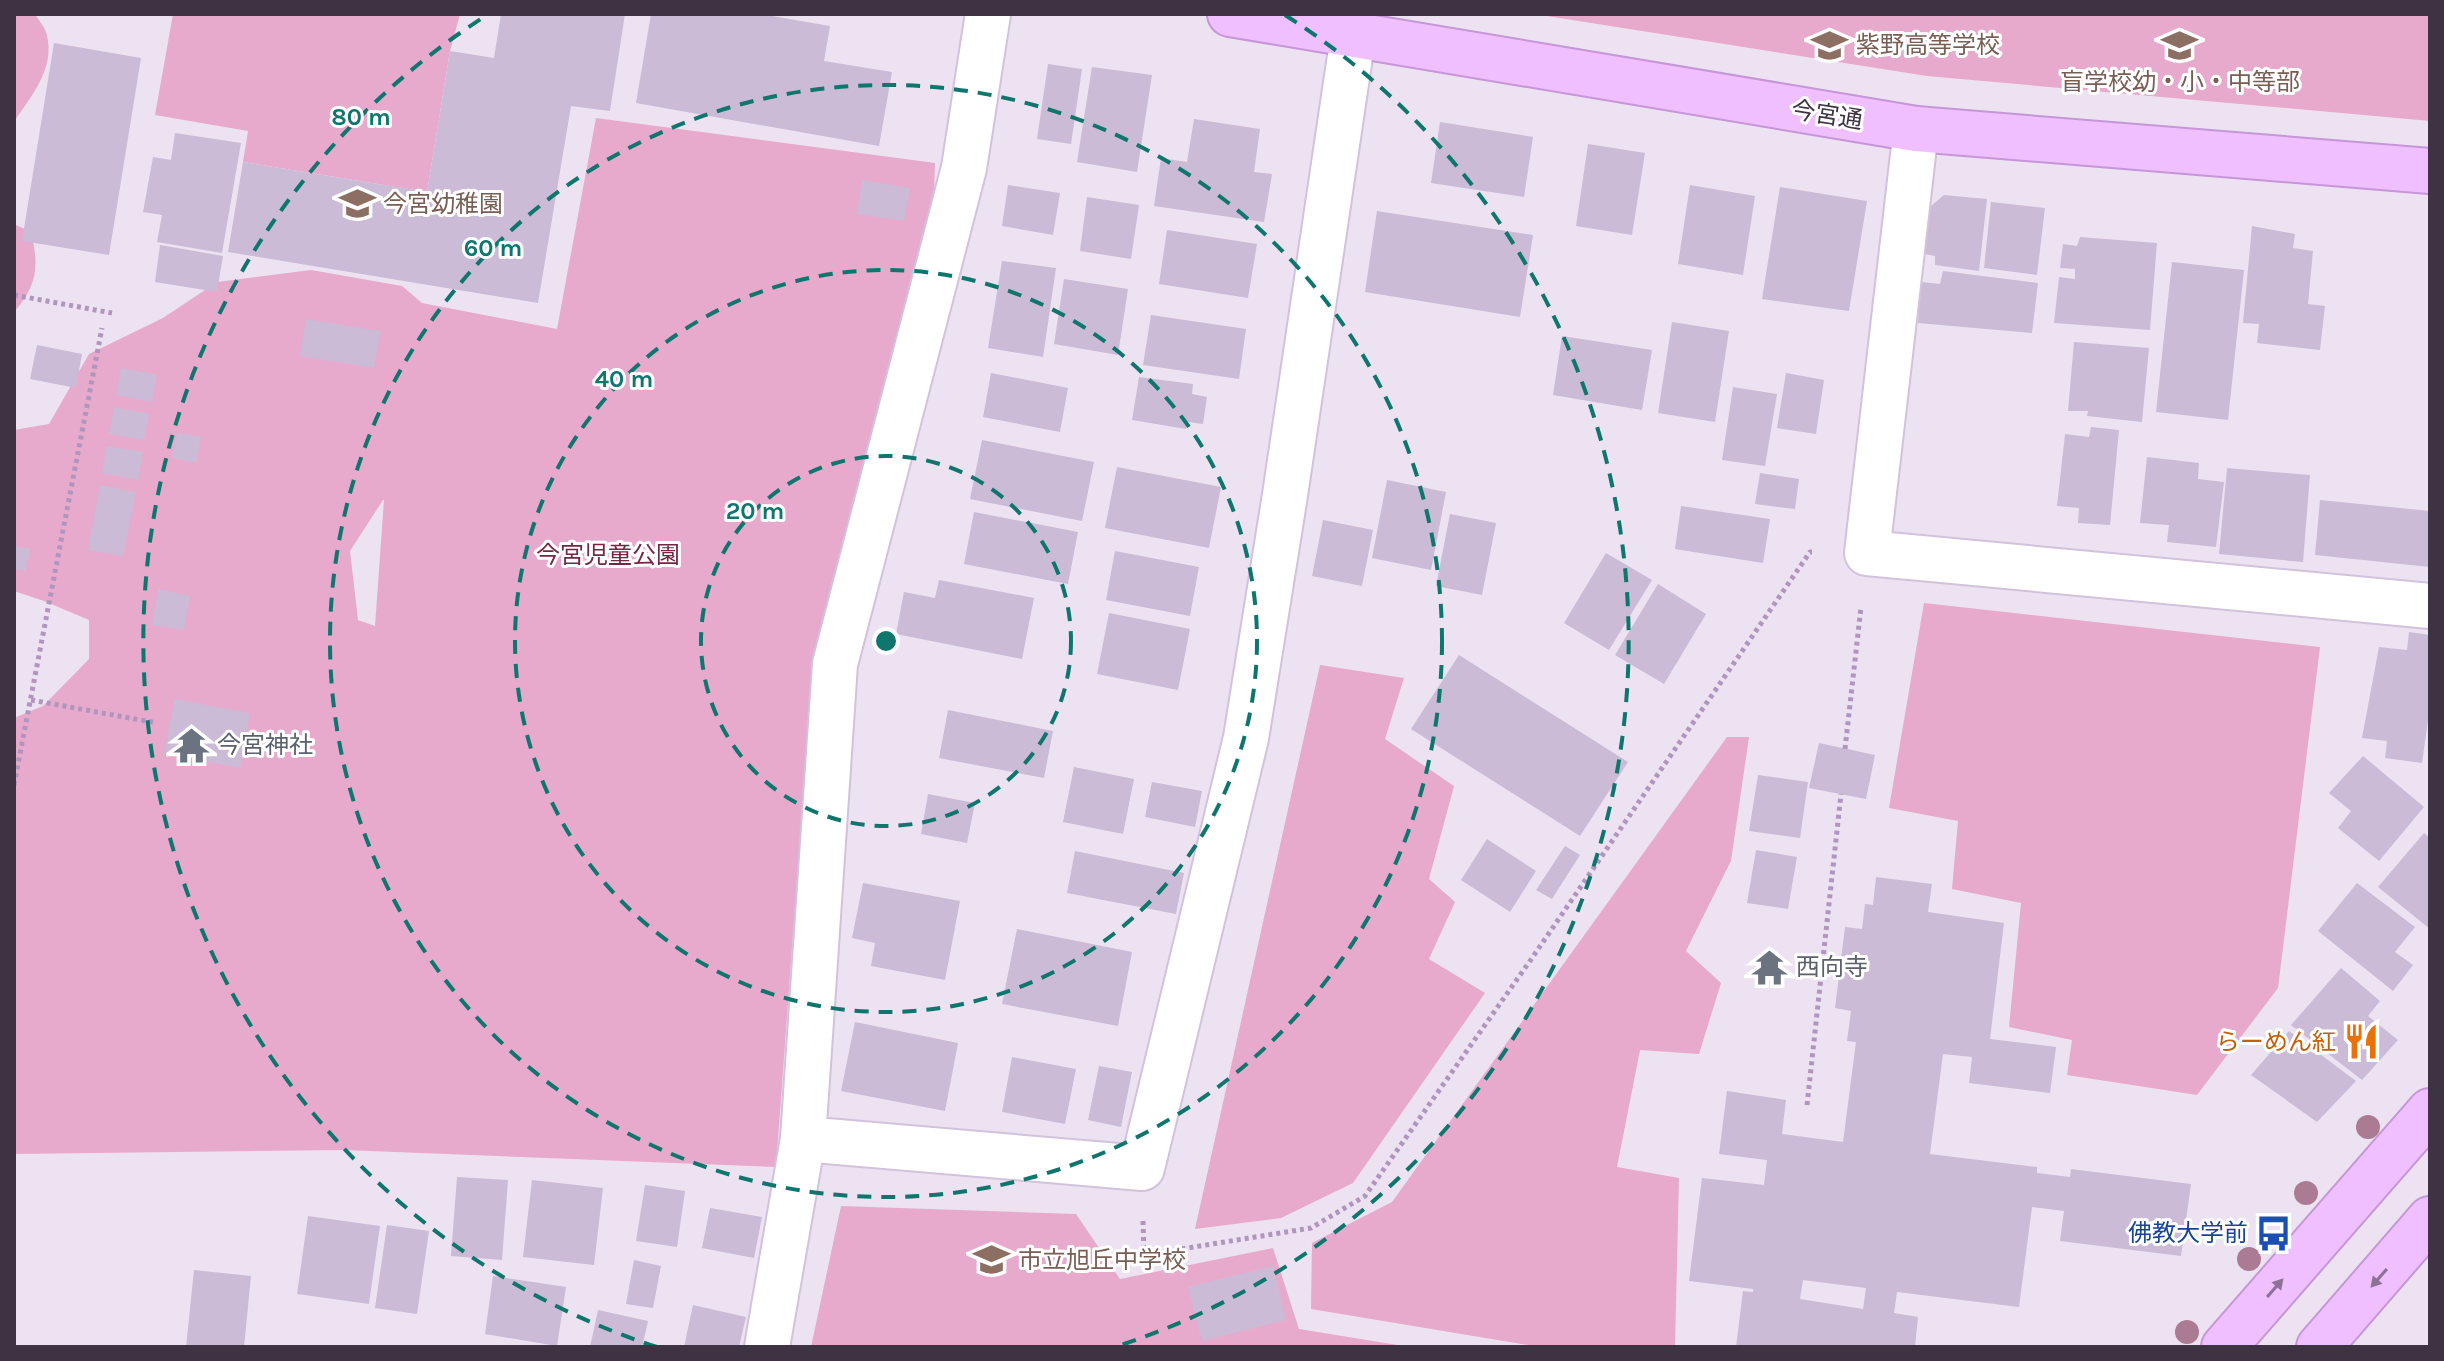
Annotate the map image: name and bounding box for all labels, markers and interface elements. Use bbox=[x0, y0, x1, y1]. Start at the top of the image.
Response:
school or university icon: 紫野高等学校 bbox=[1811, 26, 1849, 64]
school or university icon: 盲学校幼・小・中等部 bbox=[2161, 26, 2199, 64]
place label: 紫野高等学校 bbox=[1856, 31, 2000, 59]
place label: 盲学校幼・小・中等部 bbox=[2060, 68, 2300, 96]
street label: 今宮通 bbox=[1789, 96, 1865, 134]
text: 80 m bbox=[331, 103, 391, 131]
school or university icon: 今宮幼稚園 bbox=[338, 185, 376, 223]
place label: 今宮幼稚園 bbox=[383, 190, 503, 218]
text: 60 m bbox=[464, 234, 522, 262]
text: 40 m bbox=[595, 365, 653, 393]
text: 20 m bbox=[726, 497, 784, 525]
park label: 今宮児童公園 bbox=[536, 541, 680, 569]
centre of rings bbox=[872, 627, 900, 655]
temple icon: 今宮神社 bbox=[172, 726, 210, 764]
place label: 今宮神社 bbox=[217, 731, 313, 759]
temple icon: 西向寺 bbox=[1751, 948, 1789, 986]
place label: 西向寺 bbox=[1796, 953, 1868, 981]
restaurant icon: らーめん紅 bbox=[2343, 1023, 2381, 1061]
place label: らーめん紅 bbox=[2216, 1028, 2336, 1056]
bus stop icon: 佛教大学前 bbox=[2255, 1214, 2293, 1252]
place label: 佛教大学前 bbox=[2128, 1219, 2248, 1247]
school or university icon: 市立旭丘中学校 bbox=[973, 1241, 1011, 1279]
place label: 市立旭丘中学校 bbox=[1018, 1246, 1186, 1274]
one-way arrow bbox=[2371, 1268, 2388, 1288]
one-way arrow bbox=[2266, 1279, 2284, 1298]

